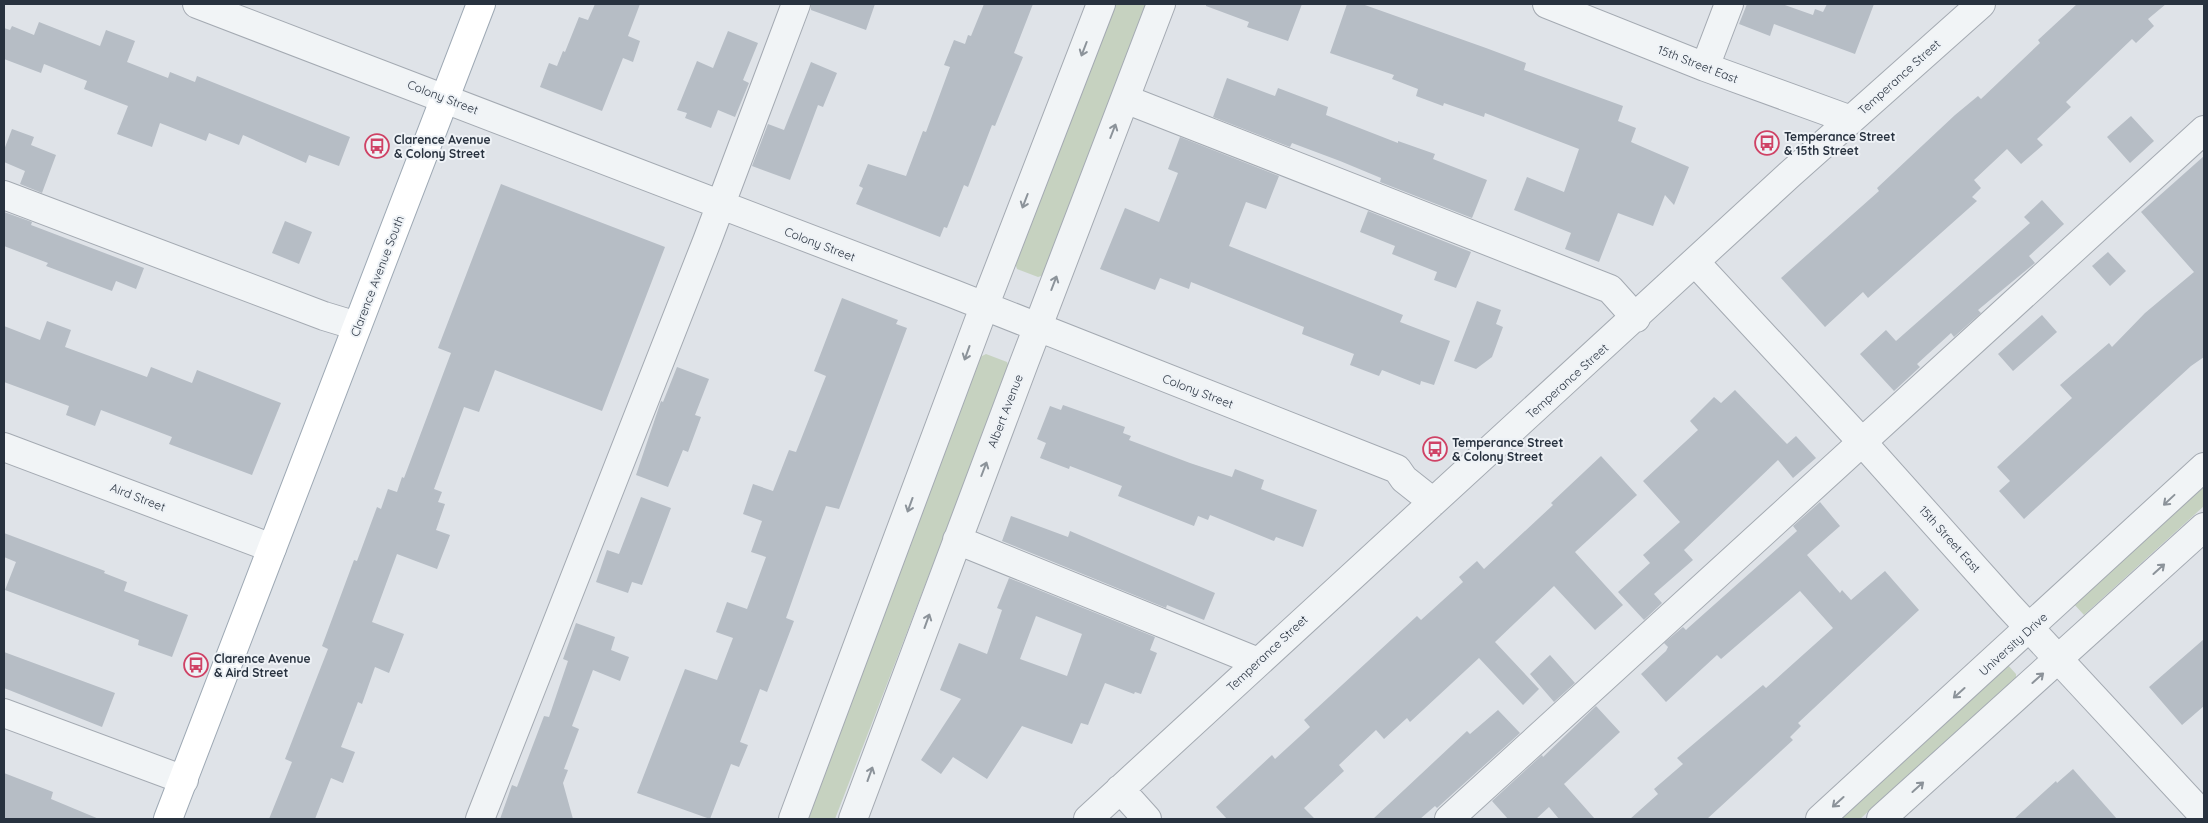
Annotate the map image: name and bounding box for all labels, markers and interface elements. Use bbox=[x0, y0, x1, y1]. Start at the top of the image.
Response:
street label: Temperance Street bbox=[1855, 36, 1943, 118]
one-way arrow bbox=[1079, 41, 1088, 56]
street label: 15th Street East bbox=[1656, 42, 1740, 86]
street label: Colony Street bbox=[405, 77, 481, 117]
one-way arrow bbox=[1108, 124, 1118, 139]
place label: Temperance Street & 15th Street bbox=[1784, 129, 1895, 158]
bus stop icon: Temperance Street & 15th Street bbox=[1754, 130, 1780, 156]
place label: Clarence Avenue & Colony Street bbox=[394, 132, 491, 161]
bus stop icon: Clarence Avenue & Colony Street bbox=[364, 133, 390, 159]
one-way arrow bbox=[1020, 193, 1029, 208]
street label: Clarence Avenue South bbox=[347, 213, 407, 339]
street label: Colony Street bbox=[782, 224, 858, 264]
one-way arrow bbox=[1050, 276, 1059, 291]
street label: Temperance Street bbox=[1523, 340, 1611, 422]
one-way arrow bbox=[962, 344, 971, 360]
street label: Colony Street bbox=[1160, 371, 1236, 411]
street label: Albert Avenue bbox=[984, 372, 1026, 450]
place label: Temperance Street & Colony Street bbox=[1452, 435, 1563, 464]
bus stop icon: Temperance Street & Colony Street bbox=[1422, 436, 1448, 462]
one-way arrow bbox=[979, 462, 989, 477]
street label: Aird Street bbox=[108, 480, 168, 514]
one-way arrow bbox=[2162, 494, 2175, 506]
one-way arrow bbox=[905, 497, 914, 512]
street label: 15th Street East bbox=[1916, 502, 1984, 576]
one-way arrow bbox=[2152, 563, 2165, 574]
street label: University Drive bbox=[1976, 609, 2051, 679]
street label: Temperance Street bbox=[1223, 612, 1311, 694]
one-way arrow bbox=[923, 614, 932, 629]
place label: Clarence Avenue & Aird Street bbox=[214, 651, 311, 680]
bus stop icon: Clarence Avenue & Aird Street bbox=[183, 652, 209, 678]
one-way arrow bbox=[2032, 672, 2045, 684]
one-way arrow bbox=[1952, 687, 1965, 699]
one-way arrow bbox=[866, 766, 875, 782]
one-way arrow bbox=[1911, 781, 1924, 792]
one-way arrow bbox=[1832, 796, 1845, 808]

